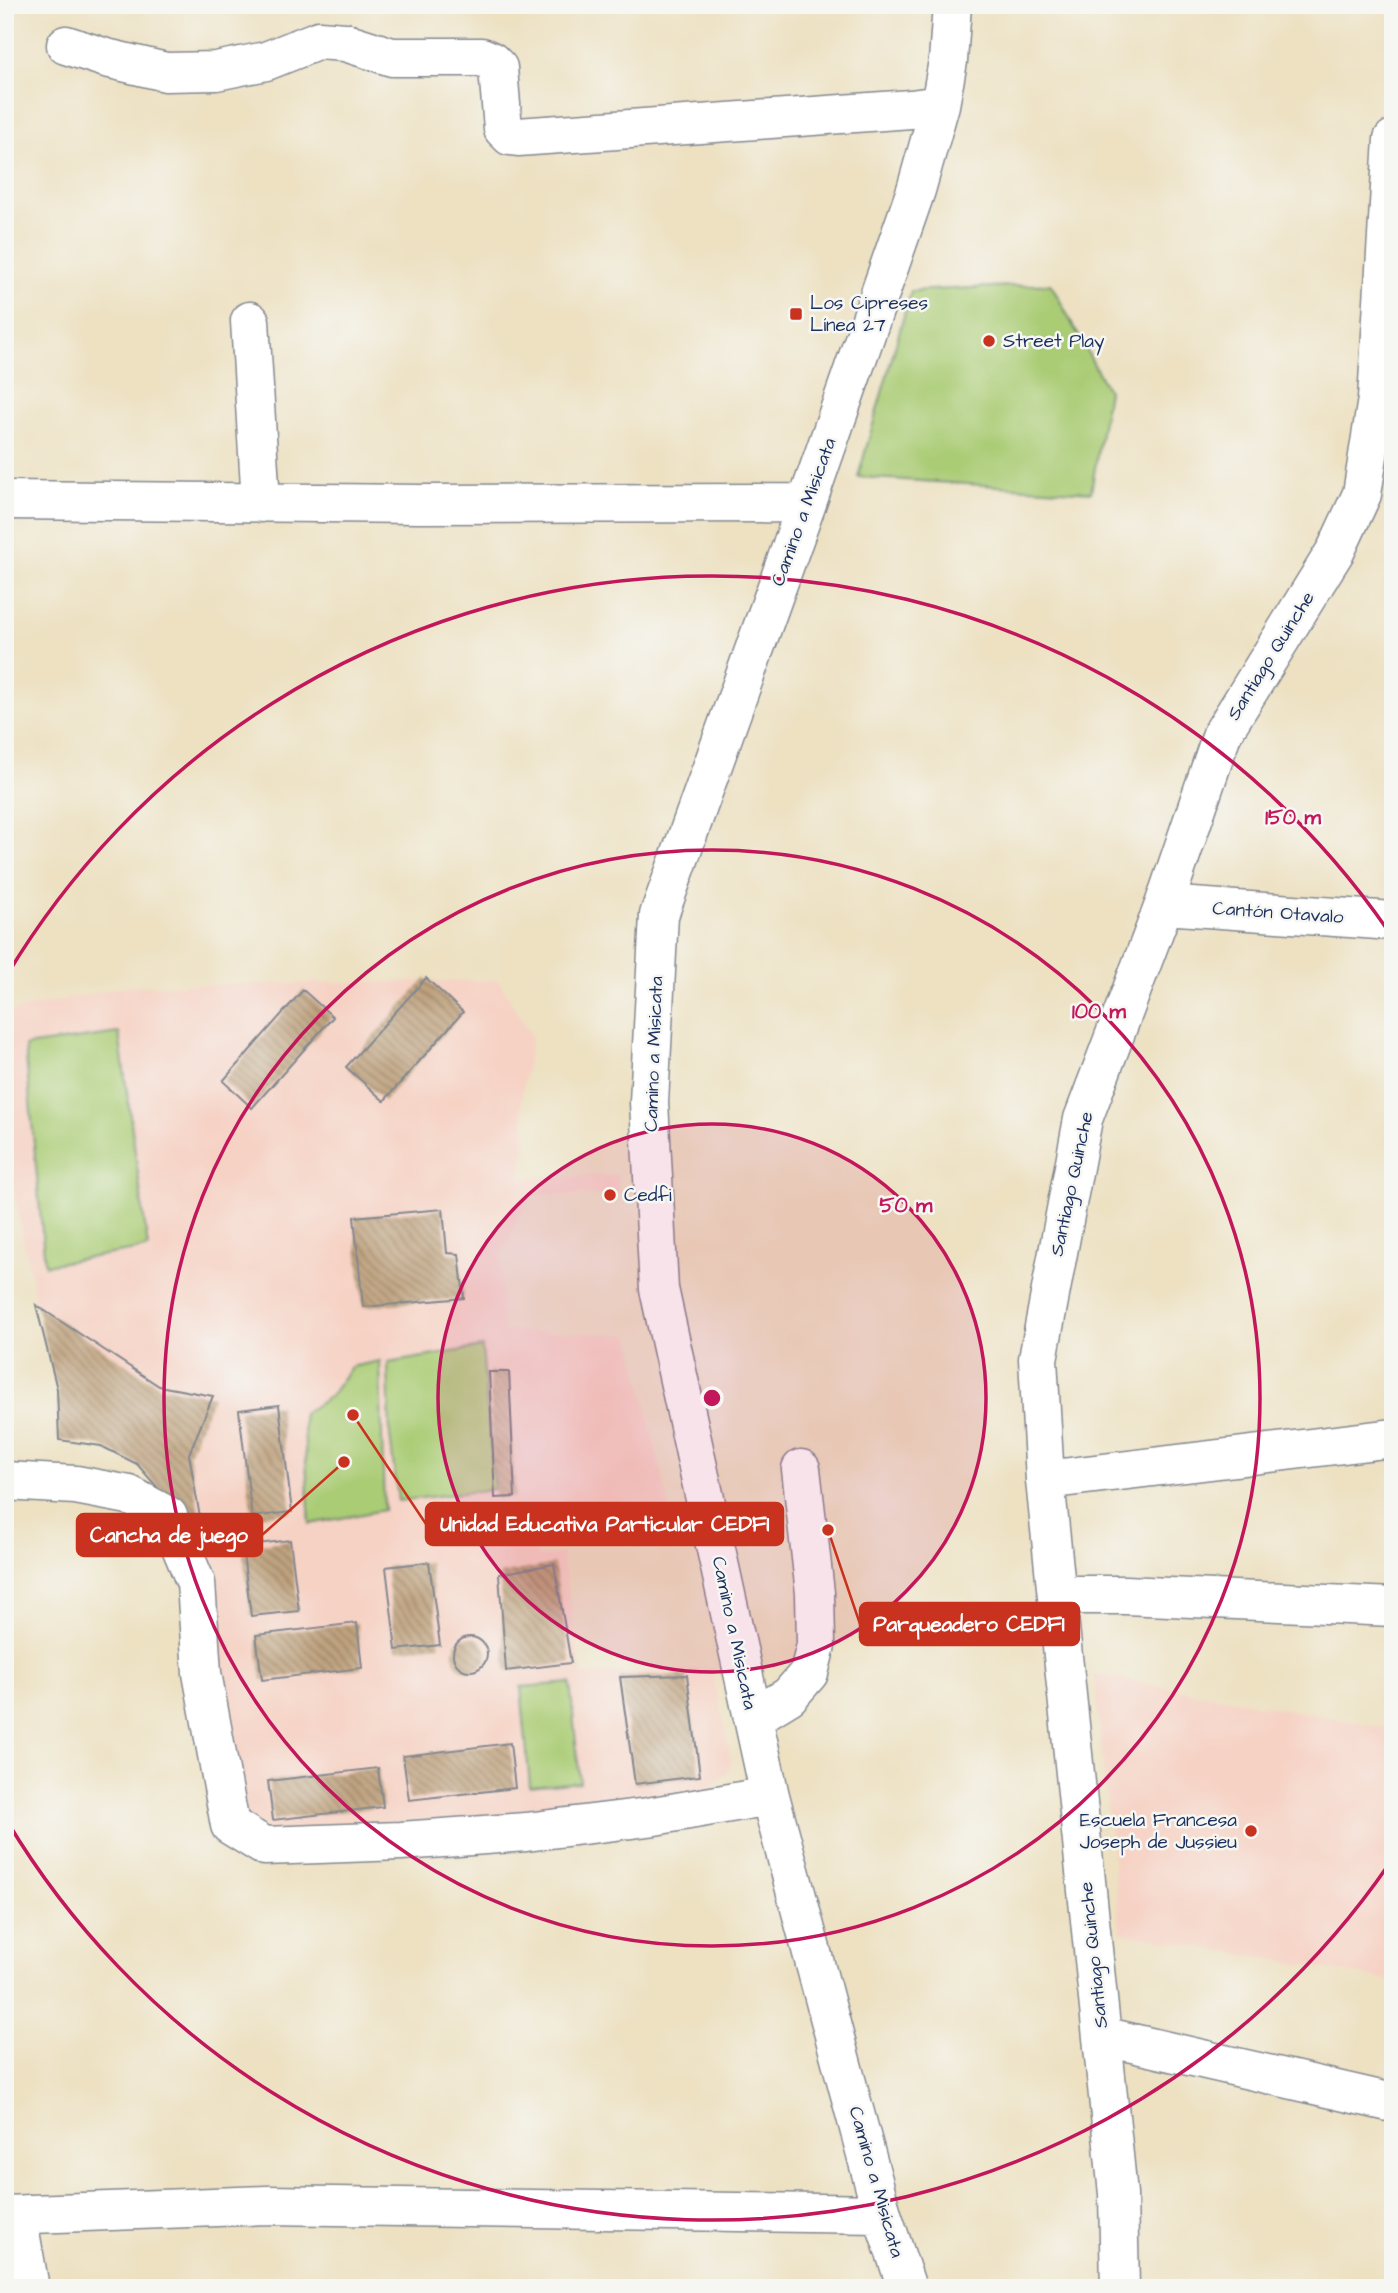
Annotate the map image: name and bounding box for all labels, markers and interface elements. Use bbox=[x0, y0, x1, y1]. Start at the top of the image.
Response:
place label: Los Cipreses Línea 27 bbox=[810, 290, 928, 339]
marker: Los Cipreses Línea 27 bbox=[788, 306, 804, 322]
place label: Street Play bbox=[1003, 328, 1105, 356]
marker: Street Play bbox=[981, 333, 997, 349]
street label: Camino a Misicata bbox=[765, 434, 843, 590]
street label: Santiago Quinche bbox=[1221, 587, 1322, 726]
text: 150 m bbox=[1265, 803, 1321, 832]
street label: Cantón Otavalo bbox=[1212, 895, 1345, 931]
street label: Camino a Misicata bbox=[638, 975, 670, 1132]
text: 100 m bbox=[1072, 997, 1127, 1026]
street label: Santiago Quinche bbox=[1044, 1109, 1101, 1259]
place label: Cedfi bbox=[624, 1182, 672, 1209]
marker: Cedfi bbox=[602, 1187, 618, 1203]
text: 50 m bbox=[880, 1191, 933, 1220]
centre of rings bbox=[700, 1386, 724, 1410]
callout: Unidad Educativa Particular CEDFI bbox=[426, 1503, 783, 1545]
text: Unidad Educativa Particular CEDFI bbox=[440, 1510, 770, 1539]
callout: Cancha de juego bbox=[77, 1514, 262, 1556]
text: Cancha de juego bbox=[90, 1521, 248, 1552]
street label: Camino a Misicata bbox=[705, 1554, 763, 1712]
callout: Parqueadero CEDFI bbox=[860, 1603, 1079, 1645]
text: Parqueadero CEDFI bbox=[873, 1610, 1065, 1640]
place label: Escuela Francesa Joseph de Jussieu bbox=[1080, 1807, 1237, 1856]
marker: Escuela Francesa Joseph de Jussieu bbox=[1243, 1823, 1259, 1839]
street label: Santiago Quinche bbox=[1073, 1880, 1116, 2030]
street label: Camino a Misicata bbox=[842, 2103, 911, 2261]

